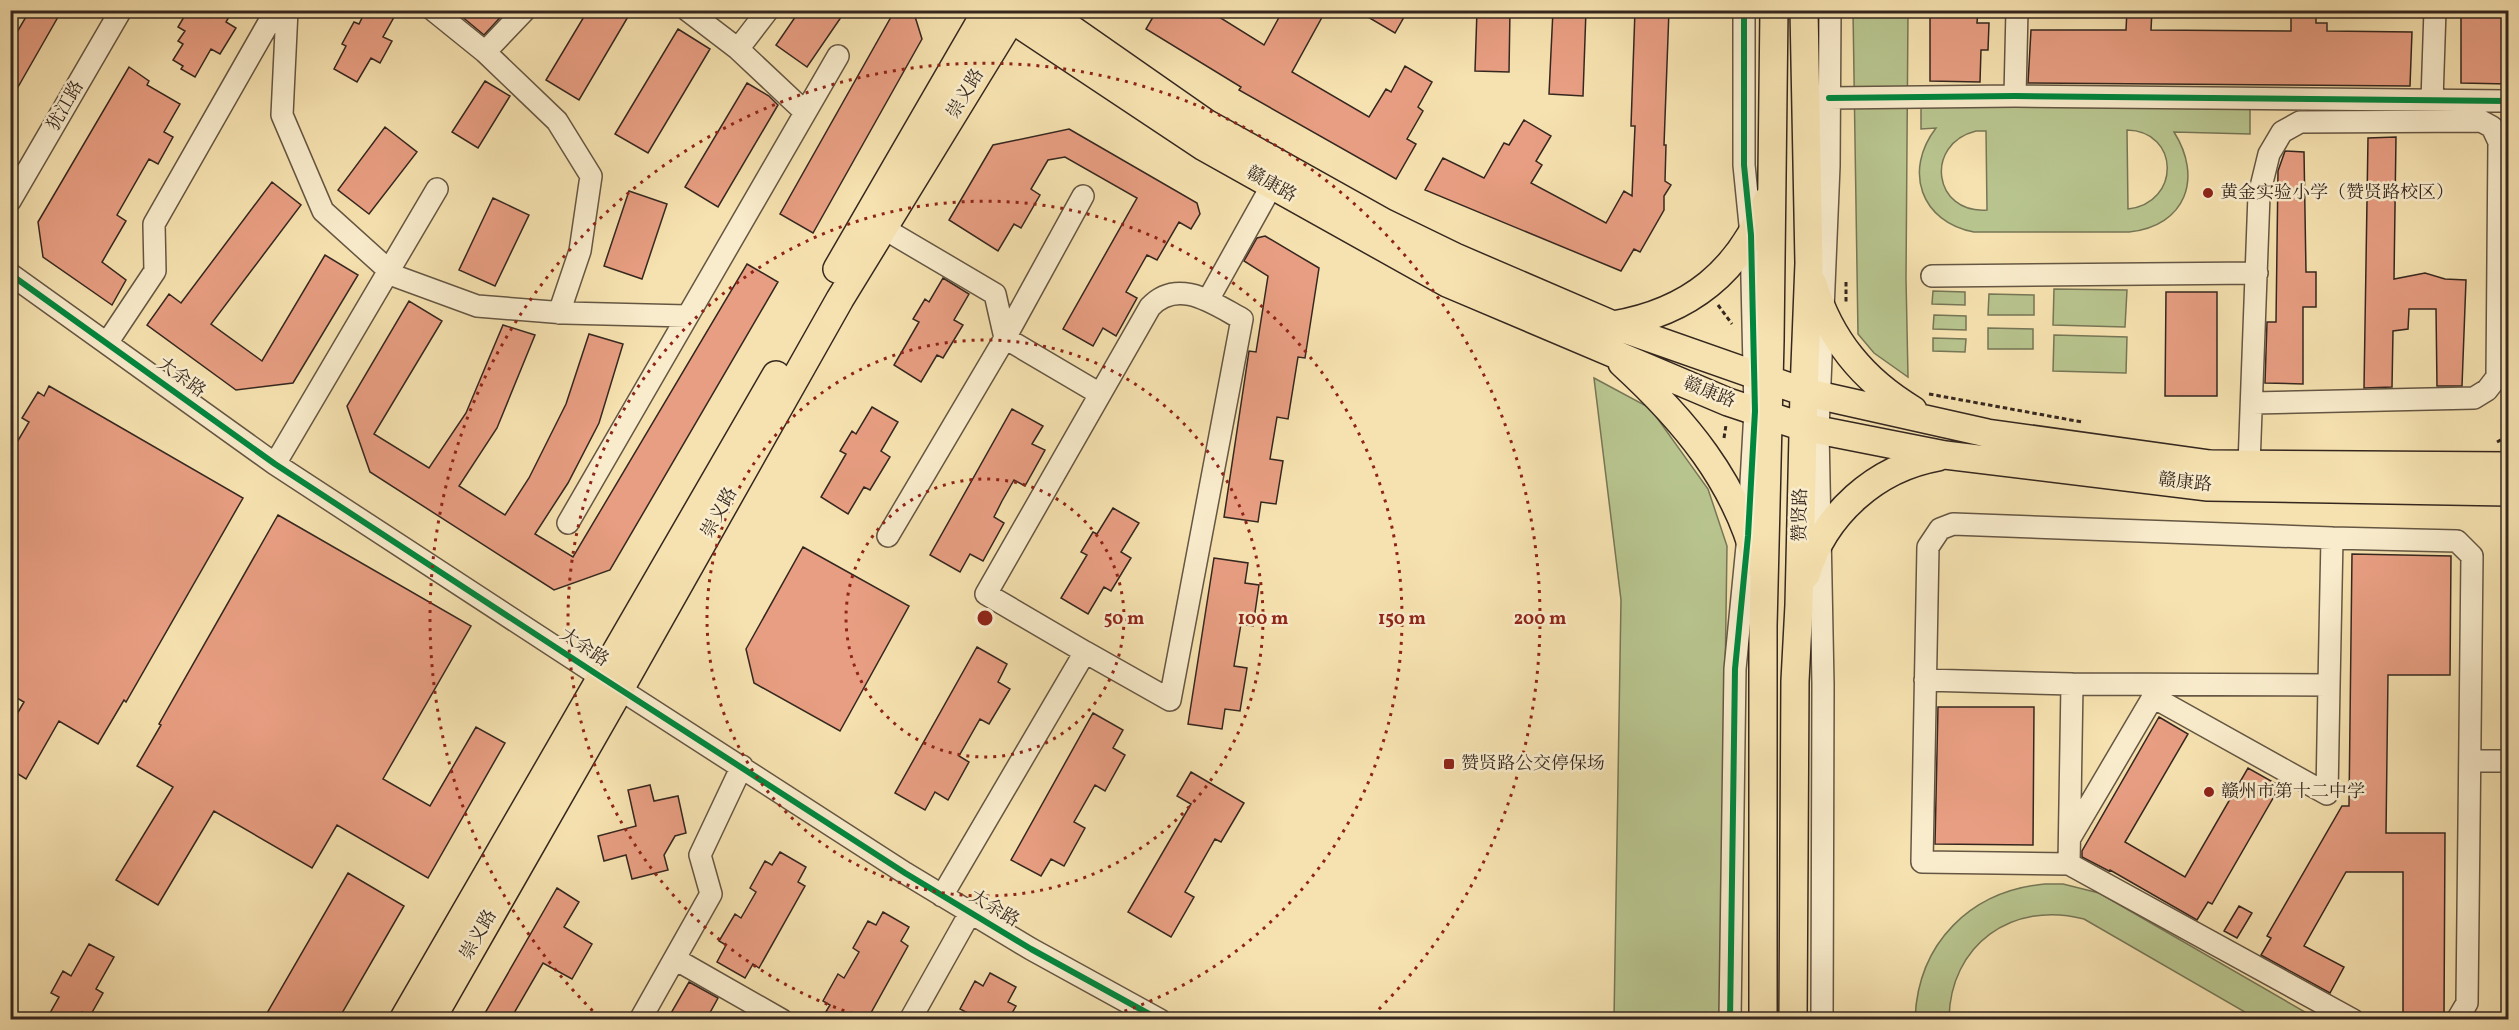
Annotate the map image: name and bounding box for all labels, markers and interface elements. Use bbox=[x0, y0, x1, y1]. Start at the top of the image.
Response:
street label: 崇义路 bbox=[941, 64, 991, 124]
street label: 犹江路 bbox=[42, 76, 90, 136]
street label: 赣康路 bbox=[1241, 161, 1301, 209]
place label: 黄金实验小学（赞贤路校区） bbox=[2220, 181, 2454, 206]
marker: 黄金实验小学（赞贤路校区） bbox=[2201, 186, 2215, 200]
street label: 大余路 bbox=[152, 352, 210, 404]
street label: 赣康路 bbox=[1679, 371, 1739, 415]
street label: 赣康路 bbox=[2157, 468, 2213, 498]
street label: 崇义路 bbox=[696, 483, 744, 543]
street label: 赞贤路 bbox=[1788, 488, 1814, 542]
text: 50 m bbox=[1104, 607, 1144, 632]
text: 100 m bbox=[1238, 607, 1288, 632]
text: 150 m bbox=[1378, 607, 1426, 632]
text: 200 m bbox=[1514, 607, 1566, 632]
centre of rings bbox=[975, 608, 995, 628]
street label: 大余路 bbox=[555, 623, 613, 673]
place label: 赞贤路公交停保场 bbox=[1461, 752, 1605, 777]
marker: 赞贤路公交停保场 bbox=[1442, 757, 1456, 771]
place label: 赣州市第十二中学 bbox=[2221, 780, 2365, 805]
marker: 赣州市第十二中学 bbox=[2202, 785, 2216, 799]
street label: 大余路 bbox=[964, 884, 1024, 934]
street label: 崇义路 bbox=[455, 905, 503, 965]

